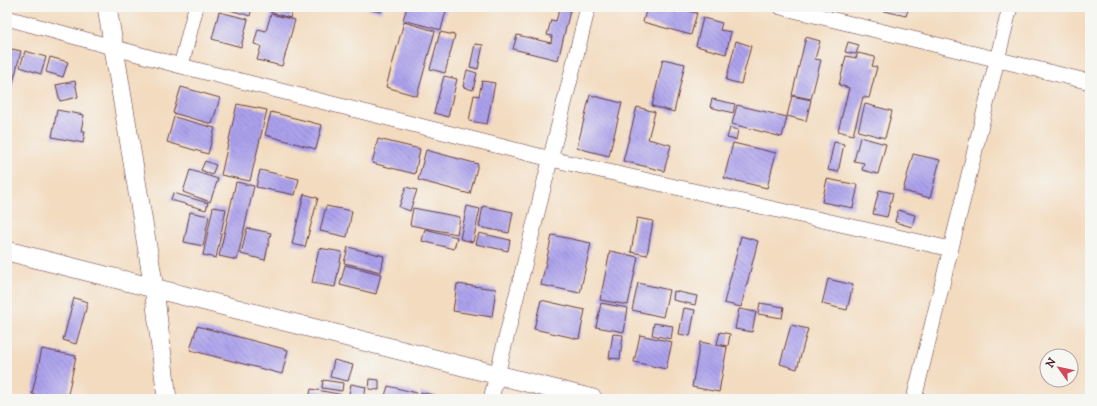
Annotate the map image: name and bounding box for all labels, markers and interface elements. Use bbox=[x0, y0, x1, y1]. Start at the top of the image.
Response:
north arrow bbox=[1039, 348, 1079, 388]
text: N bbox=[1043, 355, 1060, 371]

